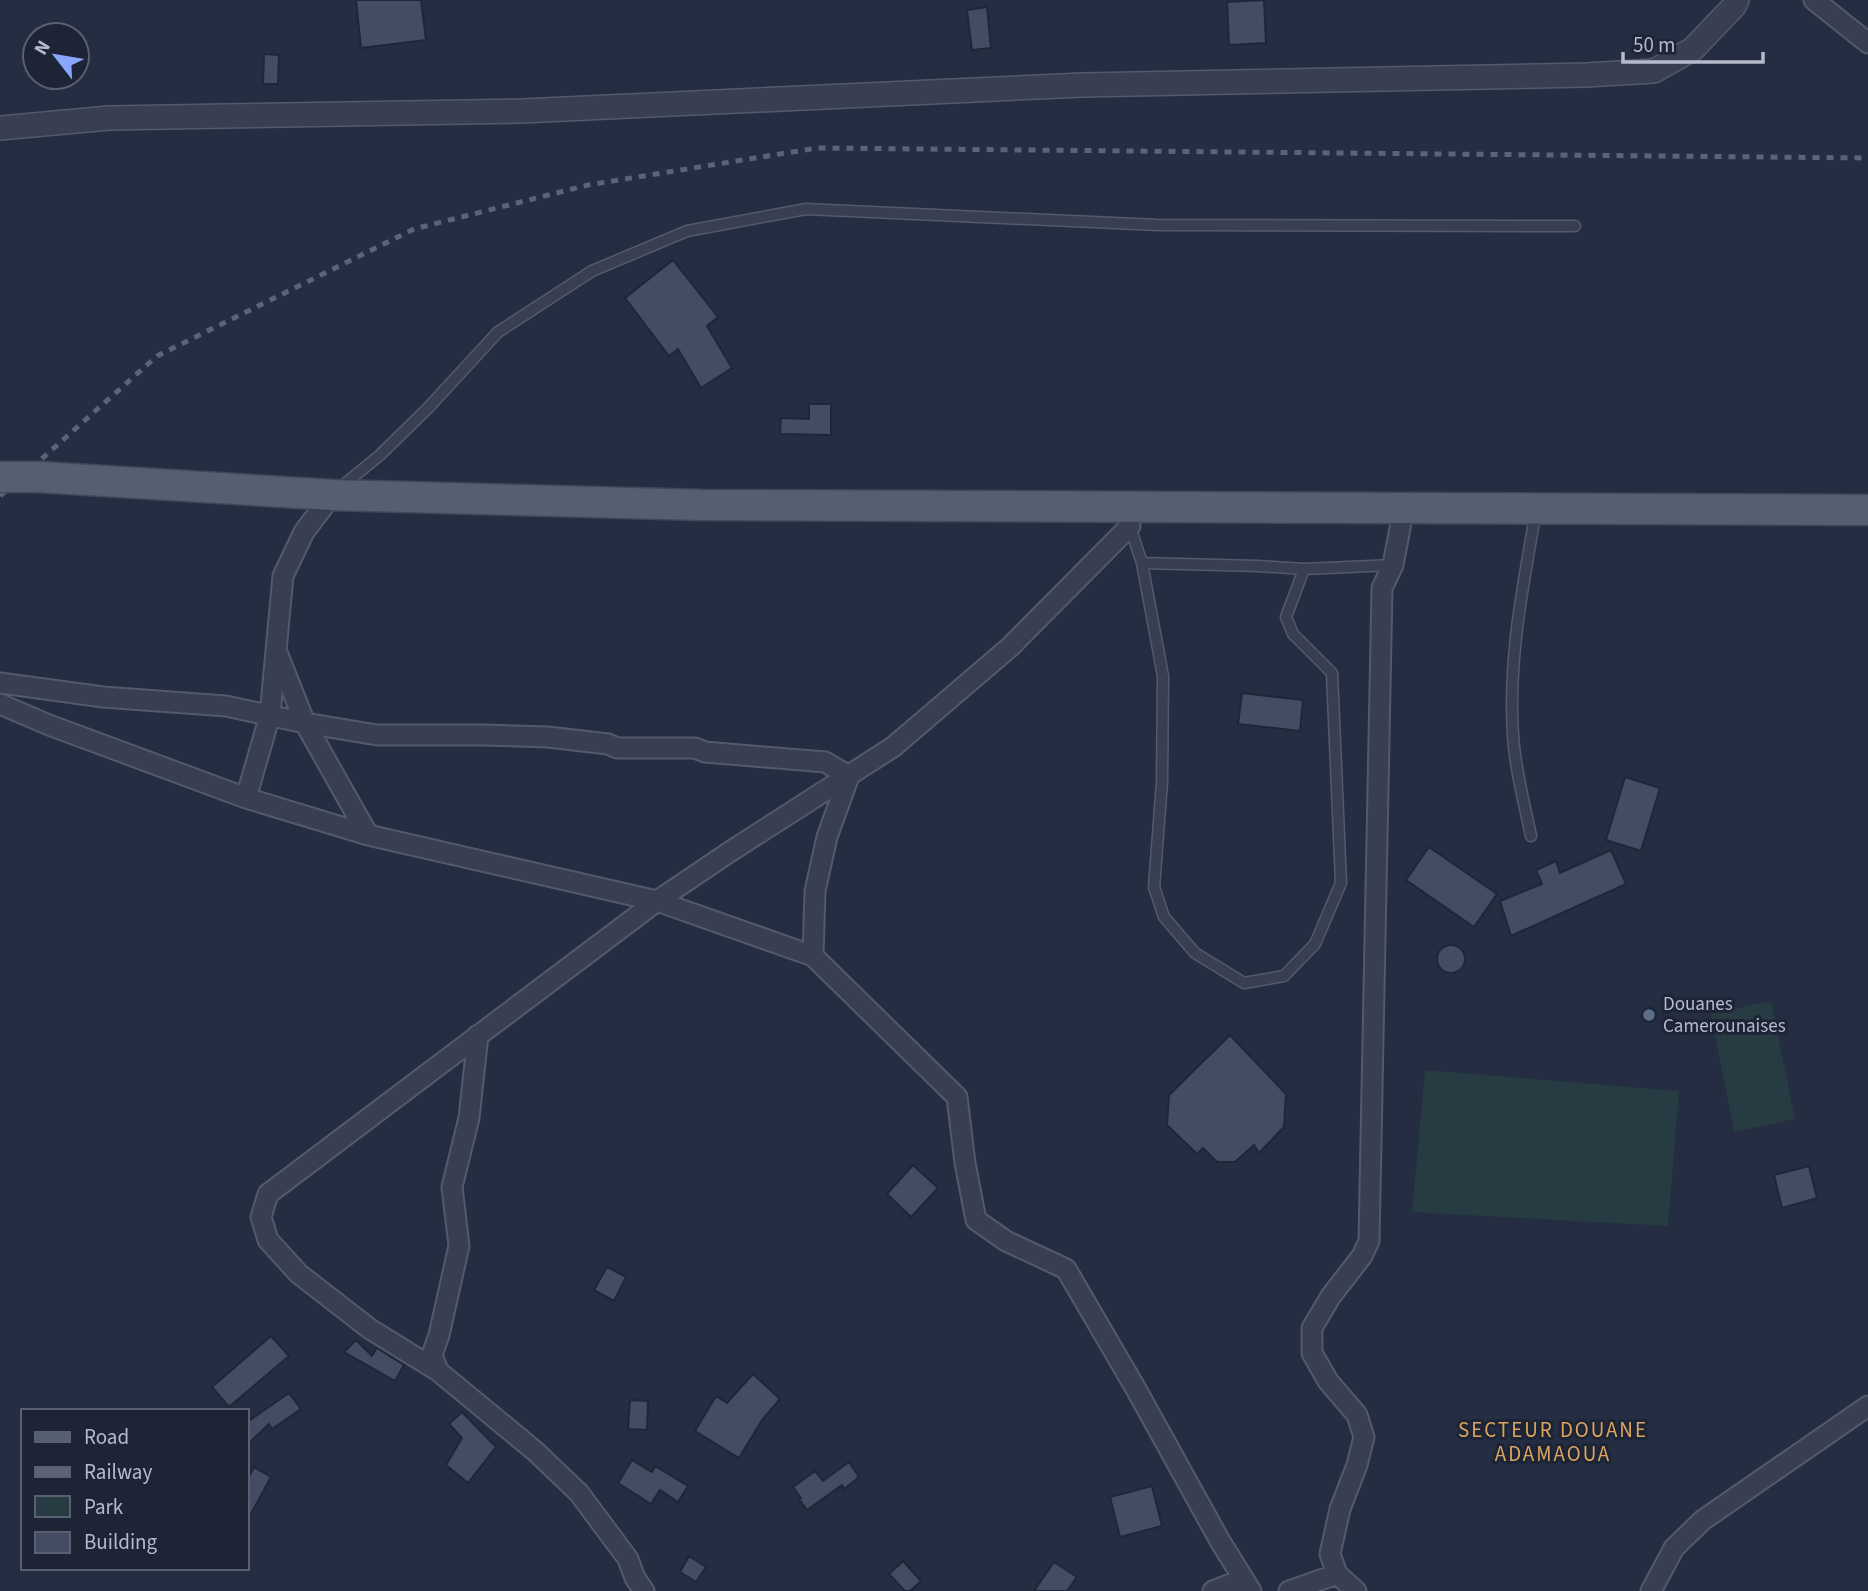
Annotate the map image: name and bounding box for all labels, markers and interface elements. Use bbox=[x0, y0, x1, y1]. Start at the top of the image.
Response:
north arrow bbox=[21, 21, 91, 91]
scale bar bbox=[1623, 21, 1763, 65]
text: 50 m bbox=[1633, 30, 1675, 60]
text: N bbox=[28, 36, 58, 60]
place label: Douanes Camerounaises bbox=[1663, 991, 1786, 1040]
marker: Douanes Camerounaises bbox=[1641, 1007, 1657, 1023]
legend bbox=[21, 1409, 248, 1570]
district label: SECTEUR DOUANE ADAMAOUA bbox=[1458, 1415, 1648, 1469]
text: Road bbox=[84, 1422, 129, 1452]
text: Railway bbox=[84, 1457, 152, 1487]
text: Park bbox=[84, 1492, 124, 1522]
text: Building bbox=[84, 1527, 158, 1557]

